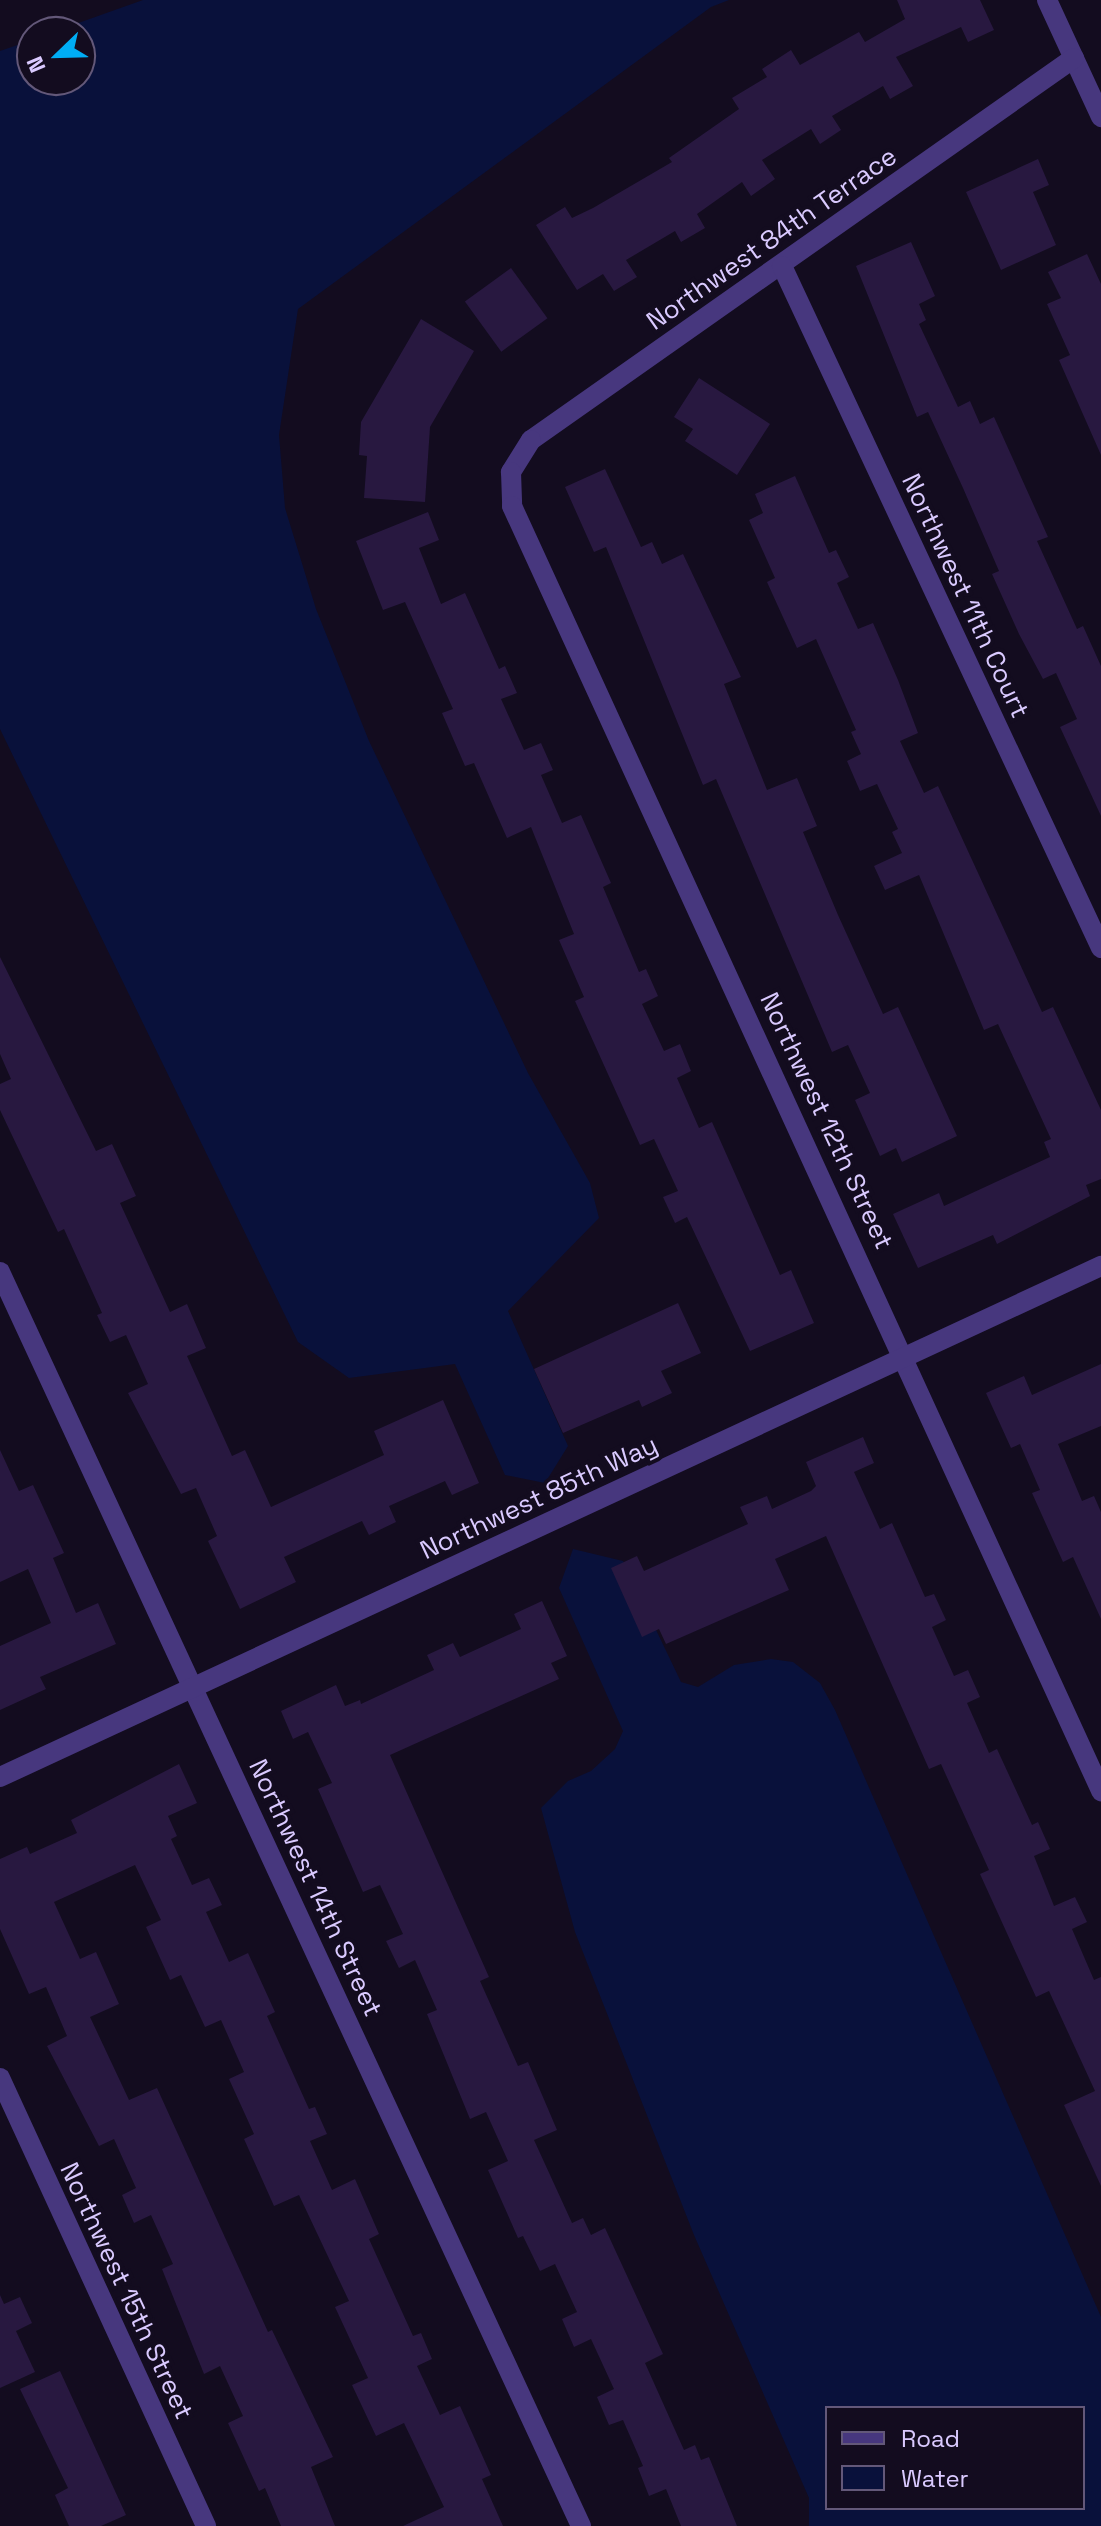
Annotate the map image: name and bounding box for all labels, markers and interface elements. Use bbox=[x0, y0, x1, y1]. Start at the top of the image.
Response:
north arrow bbox=[16, 16, 96, 96]
text: N bbox=[20, 52, 52, 77]
street label: Northwest 84th Terrace bbox=[641, 141, 903, 337]
street label: Northwest 11th Court bbox=[895, 469, 1035, 723]
street label: Northwest 12th Street bbox=[753, 988, 899, 1254]
street label: Northwest 85th Way bbox=[415, 1429, 663, 1567]
street label: Northwest 14th Street bbox=[242, 1754, 388, 2022]
street label: Northwest 15th Street bbox=[53, 2158, 199, 2424]
legend bbox=[825, 2406, 1085, 2510]
text: Road bbox=[901, 2423, 960, 2454]
text: Water bbox=[901, 2463, 969, 2494]

